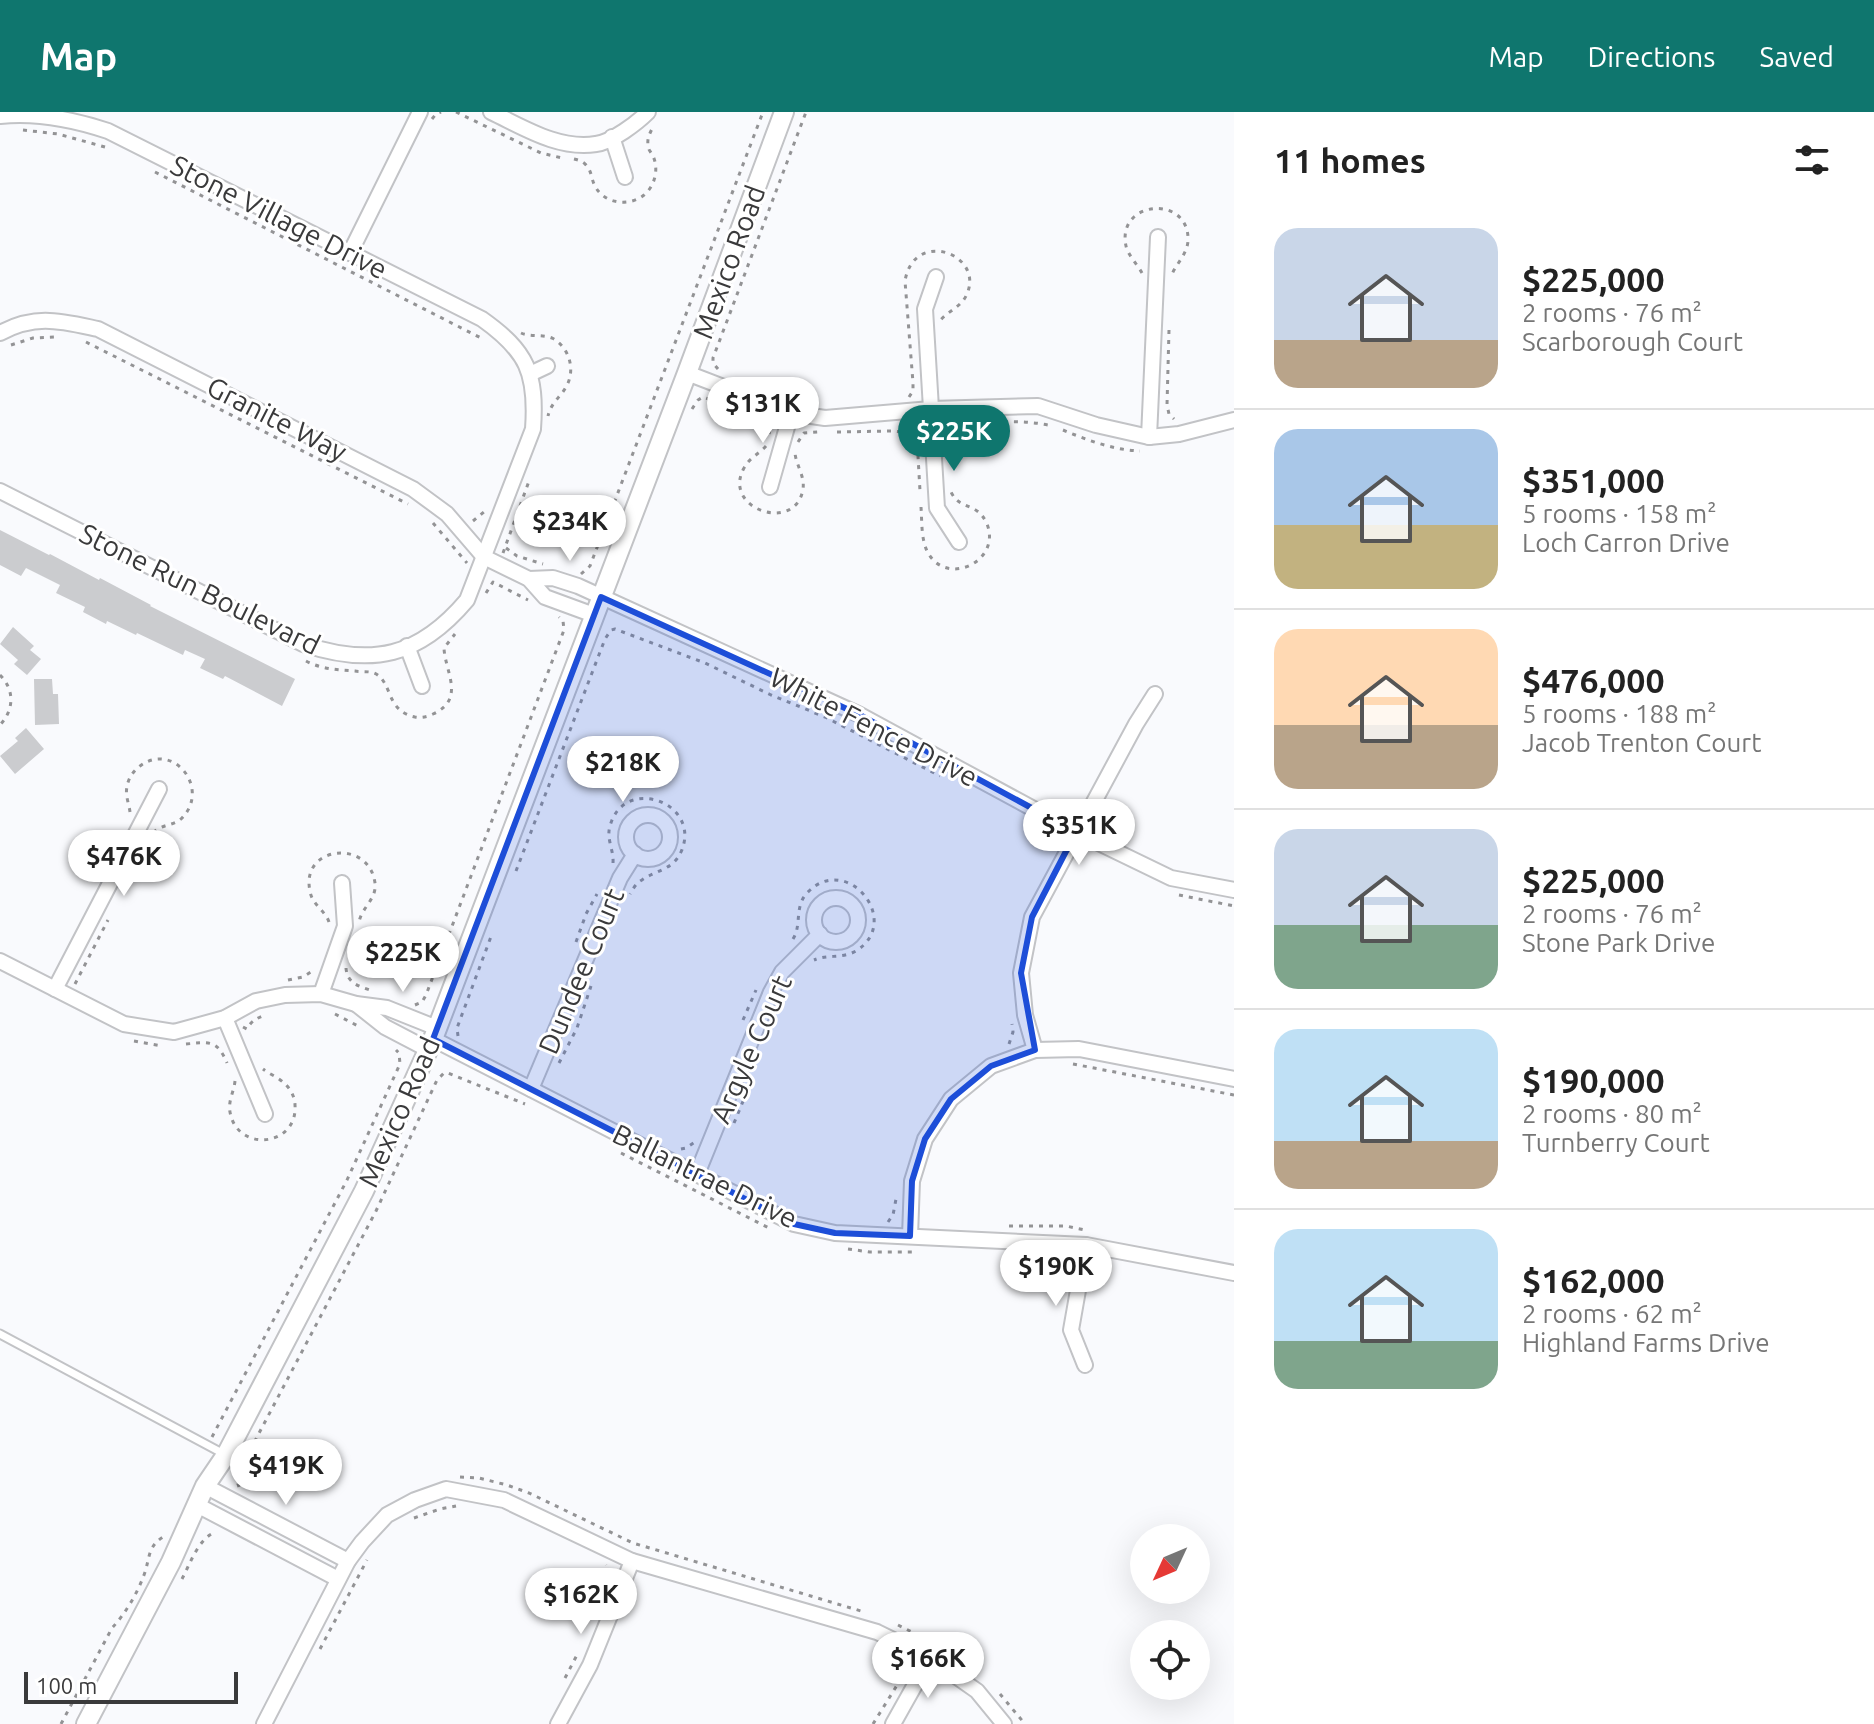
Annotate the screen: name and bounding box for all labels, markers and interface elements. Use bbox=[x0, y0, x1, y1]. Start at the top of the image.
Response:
text: Map bbox=[40, 35, 117, 77]
text: Map bbox=[1488, 41, 1544, 72]
text: Directions bbox=[1588, 41, 1715, 72]
text: Saved bbox=[1759, 41, 1834, 72]
icon: filters bbox=[1790, 138, 1834, 182]
text: 11 homes bbox=[1274, 141, 1426, 179]
street label: Stone Village Drive bbox=[166, 149, 393, 285]
street label: Mexico Road bbox=[686, 181, 771, 343]
icon: home bbox=[1338, 260, 1434, 356]
text: $225,000 bbox=[1522, 260, 1665, 298]
text: 2 rooms · 76 m² bbox=[1522, 298, 1702, 327]
text: Scarborough Court bbox=[1522, 327, 1743, 356]
street label: Granite Way bbox=[202, 370, 352, 467]
pin: $131K bbox=[707, 377, 819, 445]
text: $131K bbox=[725, 388, 801, 417]
pin: $225K bbox=[898, 405, 1010, 473]
text: $225K bbox=[916, 416, 992, 445]
icon: home bbox=[1338, 461, 1434, 557]
text: $351,000 bbox=[1522, 461, 1665, 499]
pin: $234K bbox=[514, 495, 626, 563]
text: 5 rooms · 158 m² bbox=[1522, 499, 1717, 528]
text: $234K bbox=[532, 506, 608, 535]
street label: Stone Run Boulevard bbox=[75, 517, 325, 660]
text: Loch Carron Drive bbox=[1522, 528, 1730, 557]
street label: White Fence Drive bbox=[765, 661, 983, 792]
icon: home bbox=[1338, 661, 1434, 757]
text: $476,000 bbox=[1522, 661, 1665, 699]
text: 5 rooms · 188 m² bbox=[1522, 699, 1717, 728]
text: Jacob Trenton Court bbox=[1522, 728, 1761, 757]
pin: $218K bbox=[567, 736, 679, 804]
text: $218K bbox=[585, 747, 661, 776]
pin: $351K bbox=[1023, 799, 1135, 867]
text: $351K bbox=[1041, 810, 1117, 839]
pin: $476K bbox=[68, 830, 180, 898]
text: $476K bbox=[86, 841, 162, 870]
icon: home bbox=[1338, 861, 1434, 957]
text: $225,000 bbox=[1522, 861, 1665, 899]
street label: Dundee Court bbox=[532, 883, 629, 1058]
text: 2 rooms · 76 m² bbox=[1522, 899, 1702, 928]
pin: $225K bbox=[347, 926, 459, 994]
text: Stone Park Drive bbox=[1522, 928, 1715, 957]
text: $225K bbox=[365, 937, 441, 966]
street label: Argyle Court bbox=[704, 970, 797, 1128]
street label: Mexico Road bbox=[352, 1032, 445, 1192]
icon: home bbox=[1338, 1061, 1434, 1157]
text: $190,000 bbox=[1522, 1061, 1665, 1099]
text: 2 rooms · 80 m² bbox=[1522, 1099, 1702, 1128]
street label: Ballantrae Drive bbox=[608, 1117, 802, 1234]
text: Turnberry Court bbox=[1522, 1128, 1710, 1157]
pin: $190K bbox=[1000, 1240, 1112, 1308]
text: $190K bbox=[1018, 1251, 1094, 1280]
icon: home bbox=[1338, 1261, 1434, 1357]
text: $162,000 bbox=[1522, 1261, 1665, 1299]
text: 2 rooms · 62 m² bbox=[1522, 1299, 1702, 1328]
text: Highland Farms Drive bbox=[1522, 1328, 1770, 1357]
pin: $419K bbox=[230, 1439, 342, 1507]
text: $419K bbox=[248, 1450, 324, 1479]
north arrow bbox=[1130, 1524, 1210, 1604]
map controls bbox=[1130, 1524, 1210, 1700]
pin: $162K bbox=[525, 1568, 637, 1636]
text: $162K bbox=[543, 1579, 619, 1608]
button: locate bbox=[1130, 1620, 1210, 1700]
pin: $166K bbox=[872, 1632, 984, 1700]
text: $166K bbox=[890, 1643, 966, 1672]
scale bar bbox=[24, 1668, 238, 1704]
text: 100 m bbox=[36, 1673, 97, 1698]

